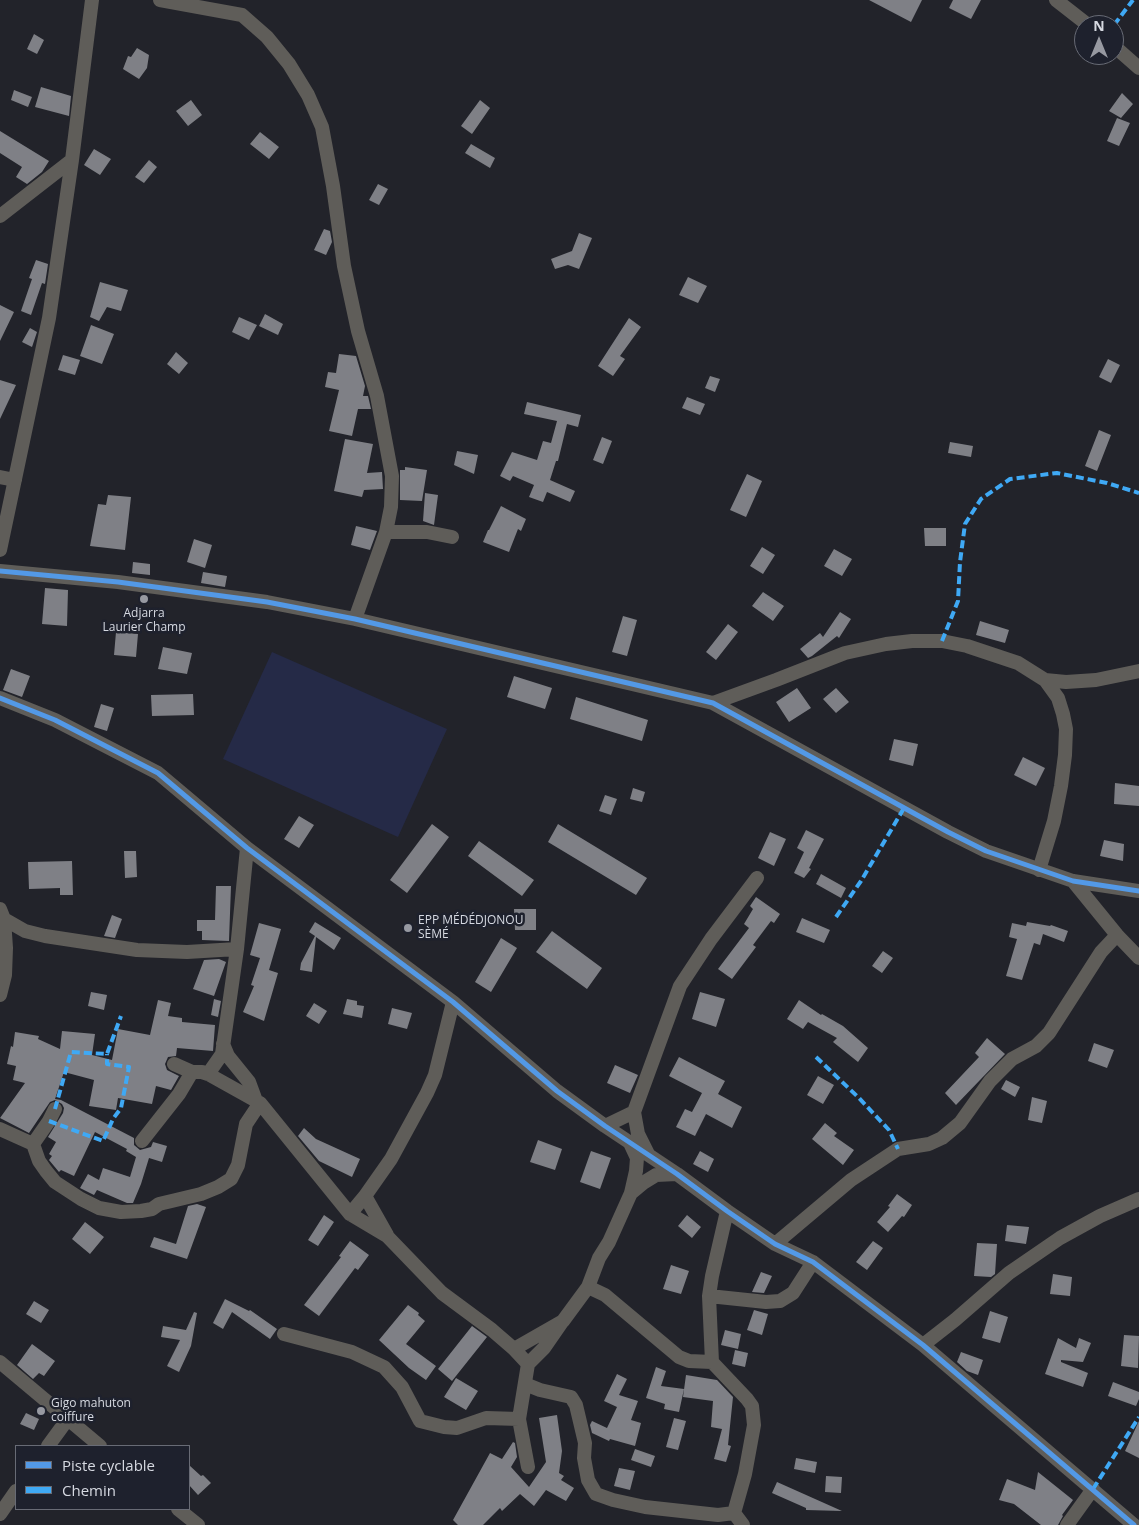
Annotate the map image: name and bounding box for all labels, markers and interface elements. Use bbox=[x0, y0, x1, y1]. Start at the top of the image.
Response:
north arrow bbox=[1074, 15, 1124, 65]
text: N bbox=[1093, 16, 1105, 35]
marker: Adjarra Laurier Champ bbox=[138, 593, 150, 605]
place label: Adjarra Laurier Champ bbox=[102, 607, 186, 635]
place label: EPP MÉDÉDJONOU SÈMÉ bbox=[418, 914, 523, 942]
marker: EPP MÉDÉDJONOU SÈMÉ bbox=[402, 922, 414, 934]
place label: Gigo mahuton coiffure bbox=[51, 1397, 131, 1425]
marker: Gigo mahuton coiffure bbox=[35, 1405, 47, 1417]
legend bbox=[15, 1445, 190, 1510]
text: Piste cyclable bbox=[62, 1455, 155, 1475]
text: Chemin bbox=[62, 1480, 116, 1500]

